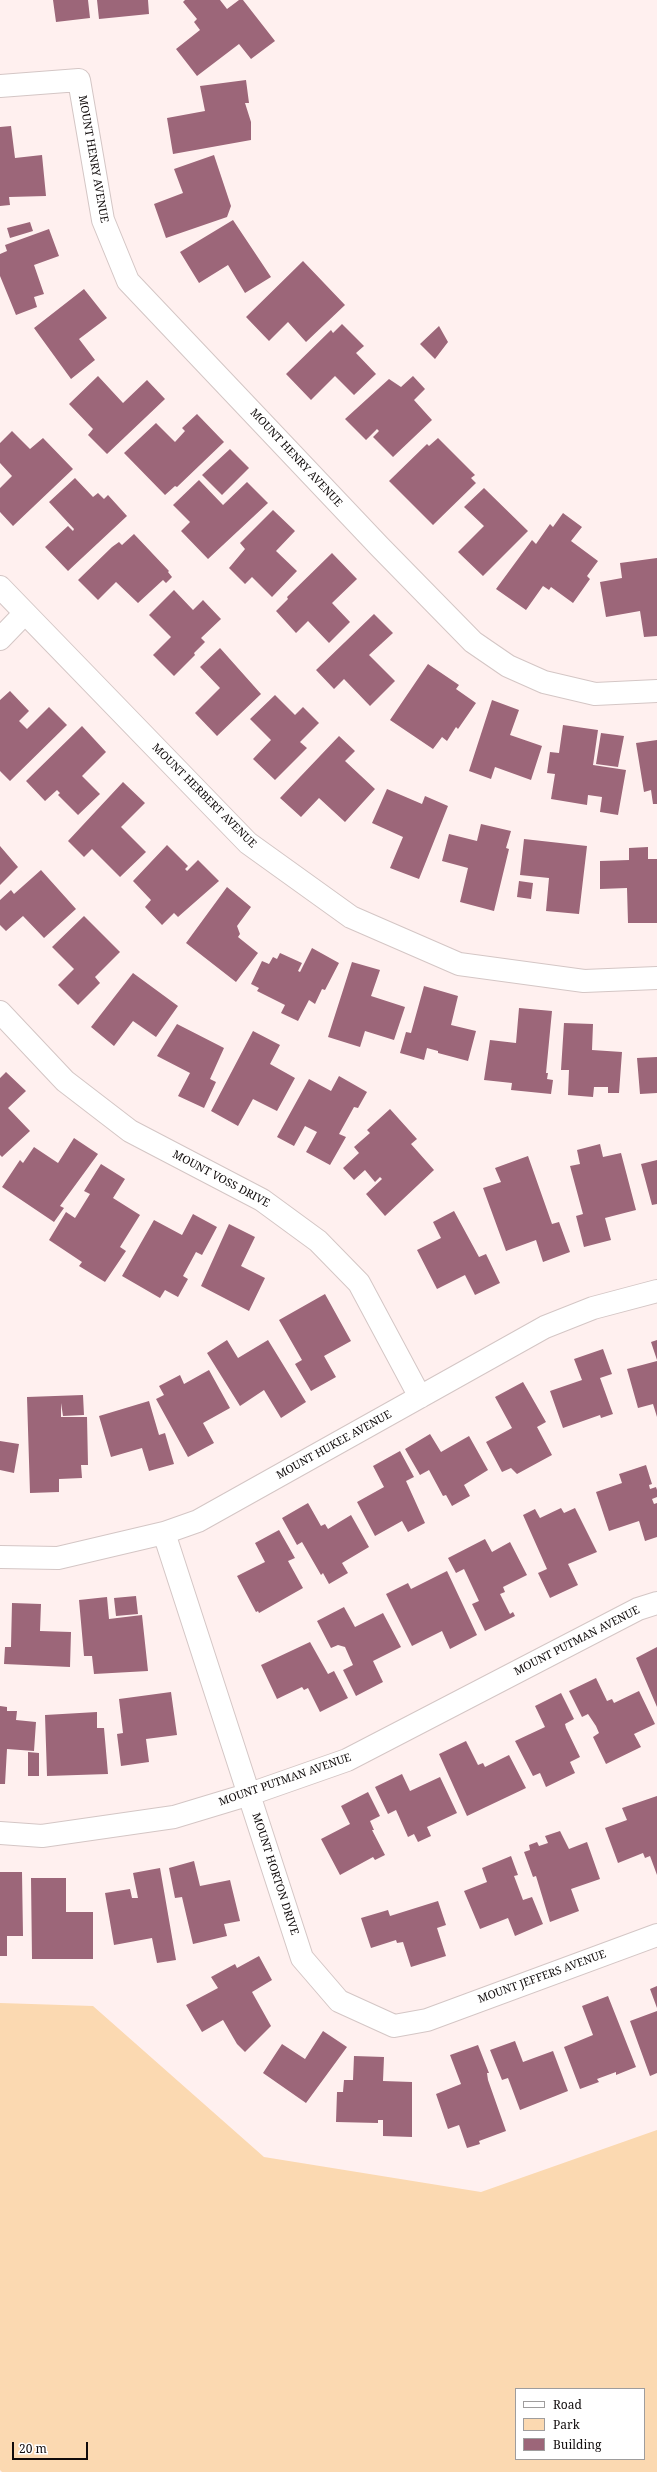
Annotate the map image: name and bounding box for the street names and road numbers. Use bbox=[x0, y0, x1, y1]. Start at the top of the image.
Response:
street label: MOUNT HENRY AVENUE bbox=[75, 94, 111, 224]
street label: MOUNT HENRY AVENUE bbox=[247, 406, 345, 510]
street label: MOUNT HERBERT AVENUE bbox=[149, 741, 259, 851]
street label: MOUNT VOSS DRIVE bbox=[170, 1148, 272, 1210]
street label: MOUNT HUKEE AVENUE bbox=[274, 1408, 394, 1482]
street label: MOUNT PUTMAN AVENUE bbox=[512, 1604, 642, 1678]
street label: MOUNT PUTMAN AVENUE bbox=[217, 1751, 353, 1809]
street label: MOUNT HORTON DRIVE bbox=[249, 1811, 301, 1937]
street label: MOUNT JEFFERS AVENUE bbox=[476, 1948, 608, 2006]

